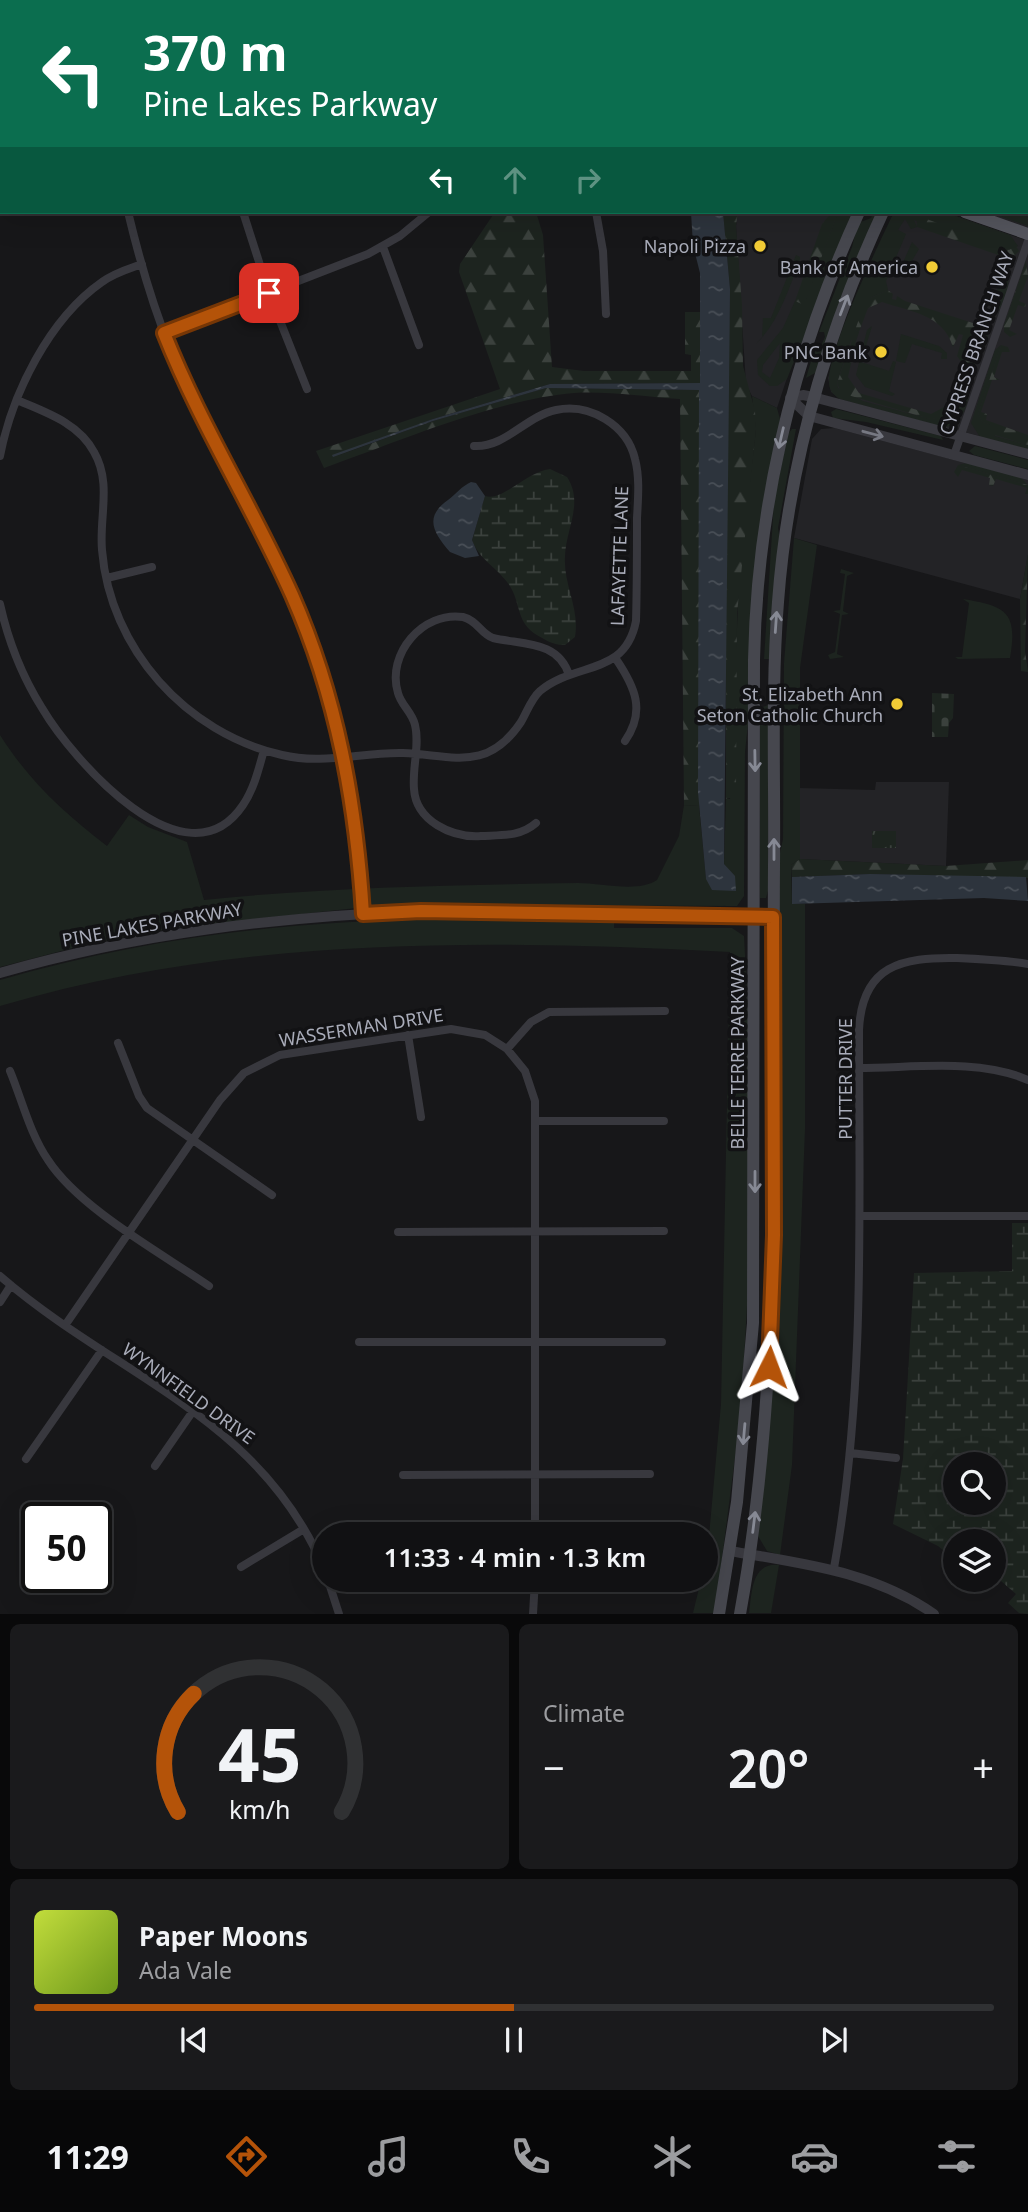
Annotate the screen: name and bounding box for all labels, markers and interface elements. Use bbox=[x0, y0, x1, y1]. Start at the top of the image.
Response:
text: 370 m bbox=[143, 19, 288, 85]
icon: left bbox=[28, 28, 119, 119]
text: Pine Lakes Parkway bbox=[143, 82, 437, 125]
icon: left bbox=[423, 161, 461, 199]
icon: ahead bbox=[496, 161, 534, 199]
icon: right bbox=[569, 161, 607, 199]
place label: Napoli Pizza bbox=[644, 234, 746, 258]
marker: Napoli Pizza bbox=[752, 238, 768, 254]
street label: CYPRESS BRANCH WAY bbox=[933, 247, 1019, 438]
place label: Bank of America bbox=[780, 255, 918, 279]
marker: Bank of America bbox=[924, 259, 940, 275]
pin bbox=[239, 263, 299, 323]
icon: arrive bbox=[250, 274, 288, 312]
one-way arrow bbox=[839, 294, 851, 316]
place label: PNC Bank bbox=[784, 340, 867, 364]
marker: PNC Bank bbox=[873, 344, 889, 360]
one-way arrow bbox=[774, 426, 787, 449]
one-way arrow bbox=[862, 428, 884, 441]
street label: LAFAYETTE LANE bbox=[605, 486, 633, 626]
one-way arrow bbox=[770, 610, 783, 633]
place label: St. Elizabeth Ann Seton Catholic Church bbox=[697, 682, 883, 727]
marker: St. Elizabeth Ann Seton Catholic Church bbox=[889, 696, 905, 712]
one-way arrow bbox=[748, 749, 762, 772]
one-way arrow bbox=[767, 838, 781, 861]
street label: PINE LAKES PARKWAY bbox=[60, 896, 245, 952]
street label: BELLE TERRE PARKWAY bbox=[725, 956, 749, 1149]
street label: WASSERMAN DRIVE bbox=[277, 1002, 445, 1052]
street label: PUTTER DRIVE bbox=[833, 1018, 857, 1140]
one-way arrow bbox=[748, 1170, 762, 1193]
position arrow bbox=[732, 1330, 806, 1404]
street label: WYNNFIELD DRIVE bbox=[118, 1337, 260, 1449]
one-way arrow bbox=[737, 1422, 750, 1445]
map controls bbox=[943, 1452, 1006, 1592]
button: search bbox=[943, 1452, 1006, 1515]
speed limit sign: 50 bbox=[21, 1502, 112, 1593]
one-way arrow bbox=[747, 1511, 760, 1534]
button: layers bbox=[943, 1529, 1006, 1592]
text: 11:33 · 4 min · 1.3 km bbox=[384, 1539, 646, 1575]
text: Climate bbox=[543, 1697, 625, 1729]
text: 45 bbox=[218, 1705, 301, 1804]
text: 20° bbox=[728, 1732, 809, 1803]
text: − bbox=[543, 1741, 565, 1793]
text: + bbox=[972, 1741, 994, 1793]
text: km/h bbox=[229, 1792, 290, 1826]
text: Paper Moons bbox=[139, 1918, 308, 1954]
text: Ada Vale bbox=[139, 1954, 232, 1986]
icon: previous bbox=[175, 2021, 213, 2059]
icon: pause bbox=[495, 2021, 533, 2059]
icon: next bbox=[815, 2021, 853, 2059]
icon: directions bbox=[222, 2132, 271, 2181]
icon: music bbox=[364, 2132, 413, 2181]
icon: phone bbox=[506, 2132, 555, 2181]
icon: climate bbox=[648, 2132, 697, 2181]
icon: car bbox=[790, 2132, 839, 2181]
icon: filters bbox=[932, 2132, 981, 2181]
text: 11:29 bbox=[47, 2135, 129, 2178]

